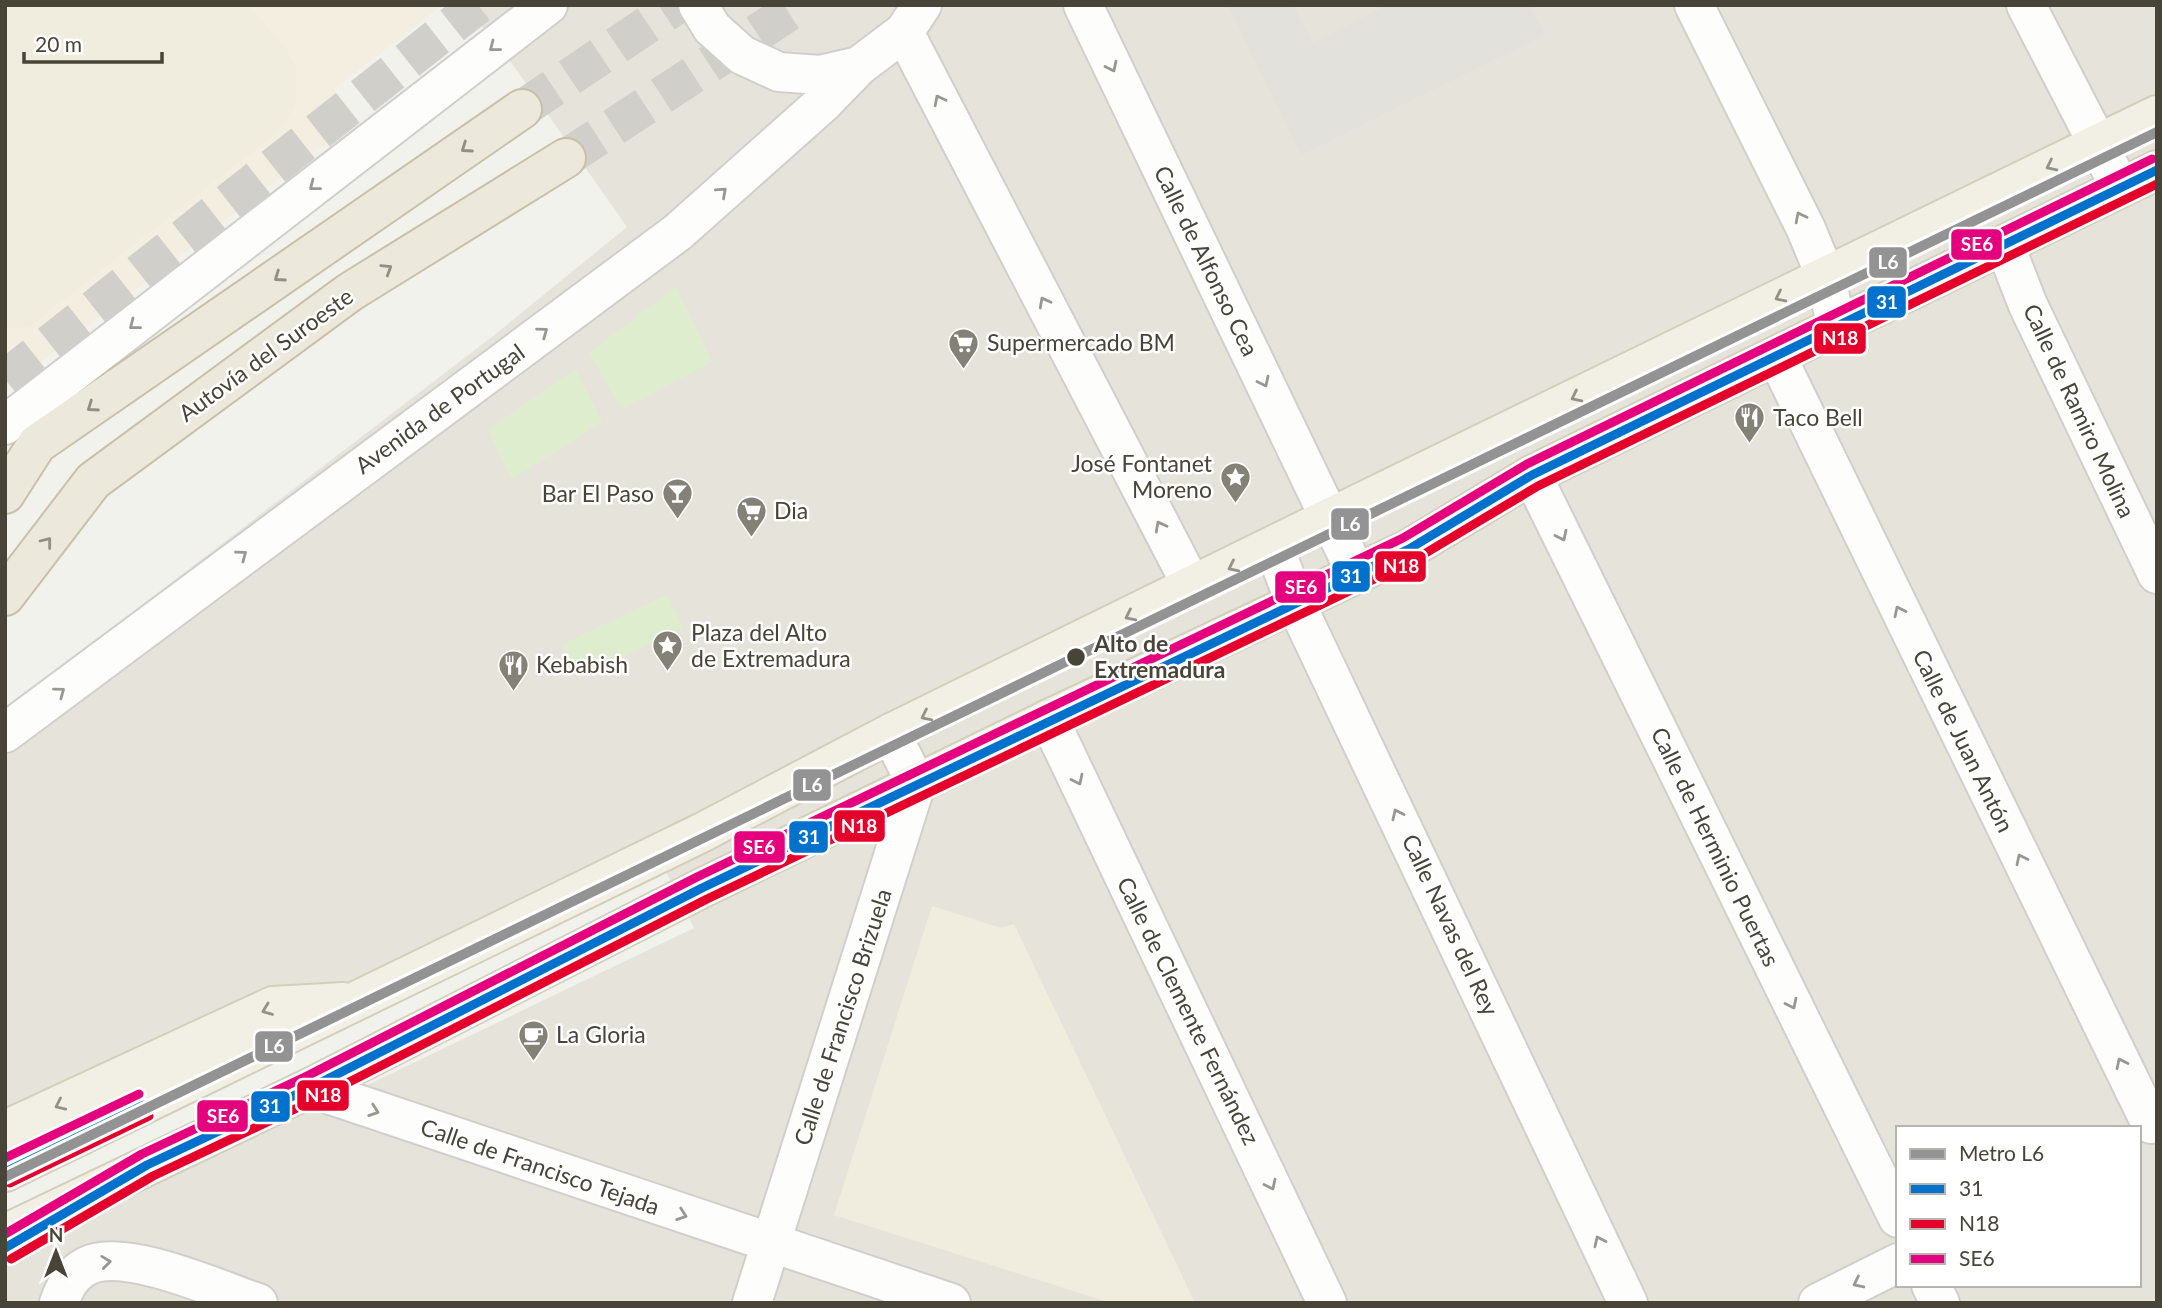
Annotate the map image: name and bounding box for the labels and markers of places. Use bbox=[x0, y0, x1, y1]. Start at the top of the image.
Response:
supermarket icon: Supermercado BM bbox=[947, 326, 981, 370]
place label: Supermercado BM bbox=[987, 328, 1175, 356]
restaurant icon: Taco Bell bbox=[1733, 401, 1767, 445]
place label: Taco Bell bbox=[1773, 403, 1863, 431]
place label: José Fontanet Moreno bbox=[1071, 449, 1213, 503]
place icon: José Fontanet Moreno bbox=[1218, 460, 1252, 504]
bar icon: Bar El Paso bbox=[660, 477, 694, 521]
place label: Bar El Paso bbox=[542, 479, 654, 507]
supermarket icon: Dia bbox=[734, 494, 768, 538]
place label: Dia bbox=[774, 496, 808, 524]
place label: Plaza del Alto de Extremadura bbox=[691, 618, 851, 672]
place icon: Plaza del Alto de Extremadura bbox=[651, 629, 685, 673]
place label: Alto de Extremadura bbox=[1093, 629, 1225, 683]
marker: Alto de Extremadura bbox=[1065, 646, 1087, 668]
restaurant icon: Kebabish bbox=[496, 648, 530, 692]
place label: Kebabish bbox=[536, 650, 628, 678]
cafe icon: La Gloria bbox=[516, 1018, 550, 1062]
place label: La Gloria bbox=[556, 1020, 646, 1048]

